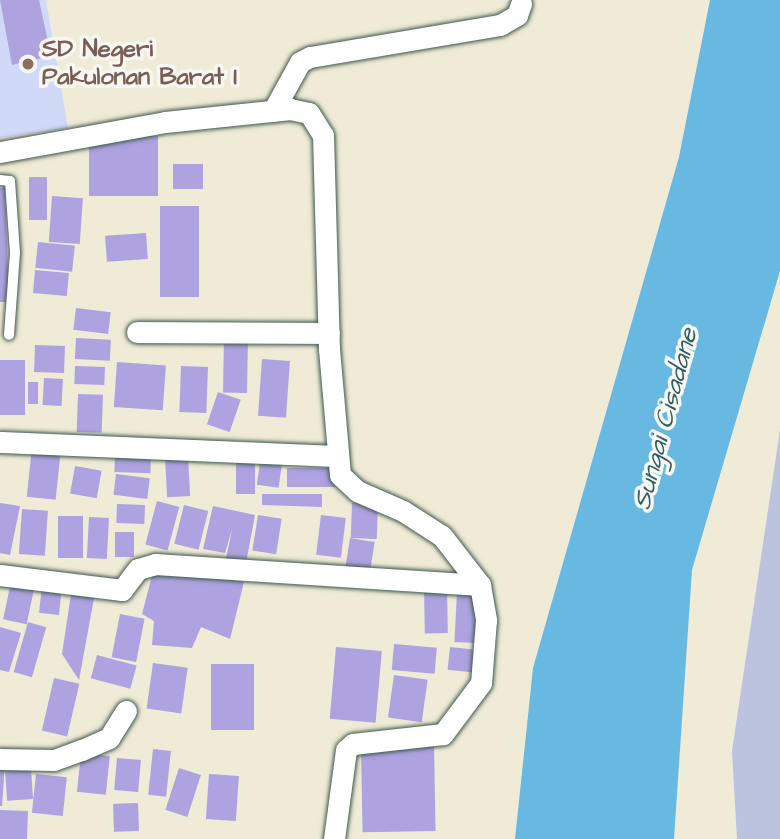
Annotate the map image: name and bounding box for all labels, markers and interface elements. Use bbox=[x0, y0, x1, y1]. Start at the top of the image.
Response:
place label: SD Negeri Pakulonan Barat I bbox=[42, 36, 237, 92]
marker: SD Negeri Pakulonan Barat I bbox=[20, 56, 36, 72]
water label: Sungai Cisadane bbox=[627, 325, 705, 513]

